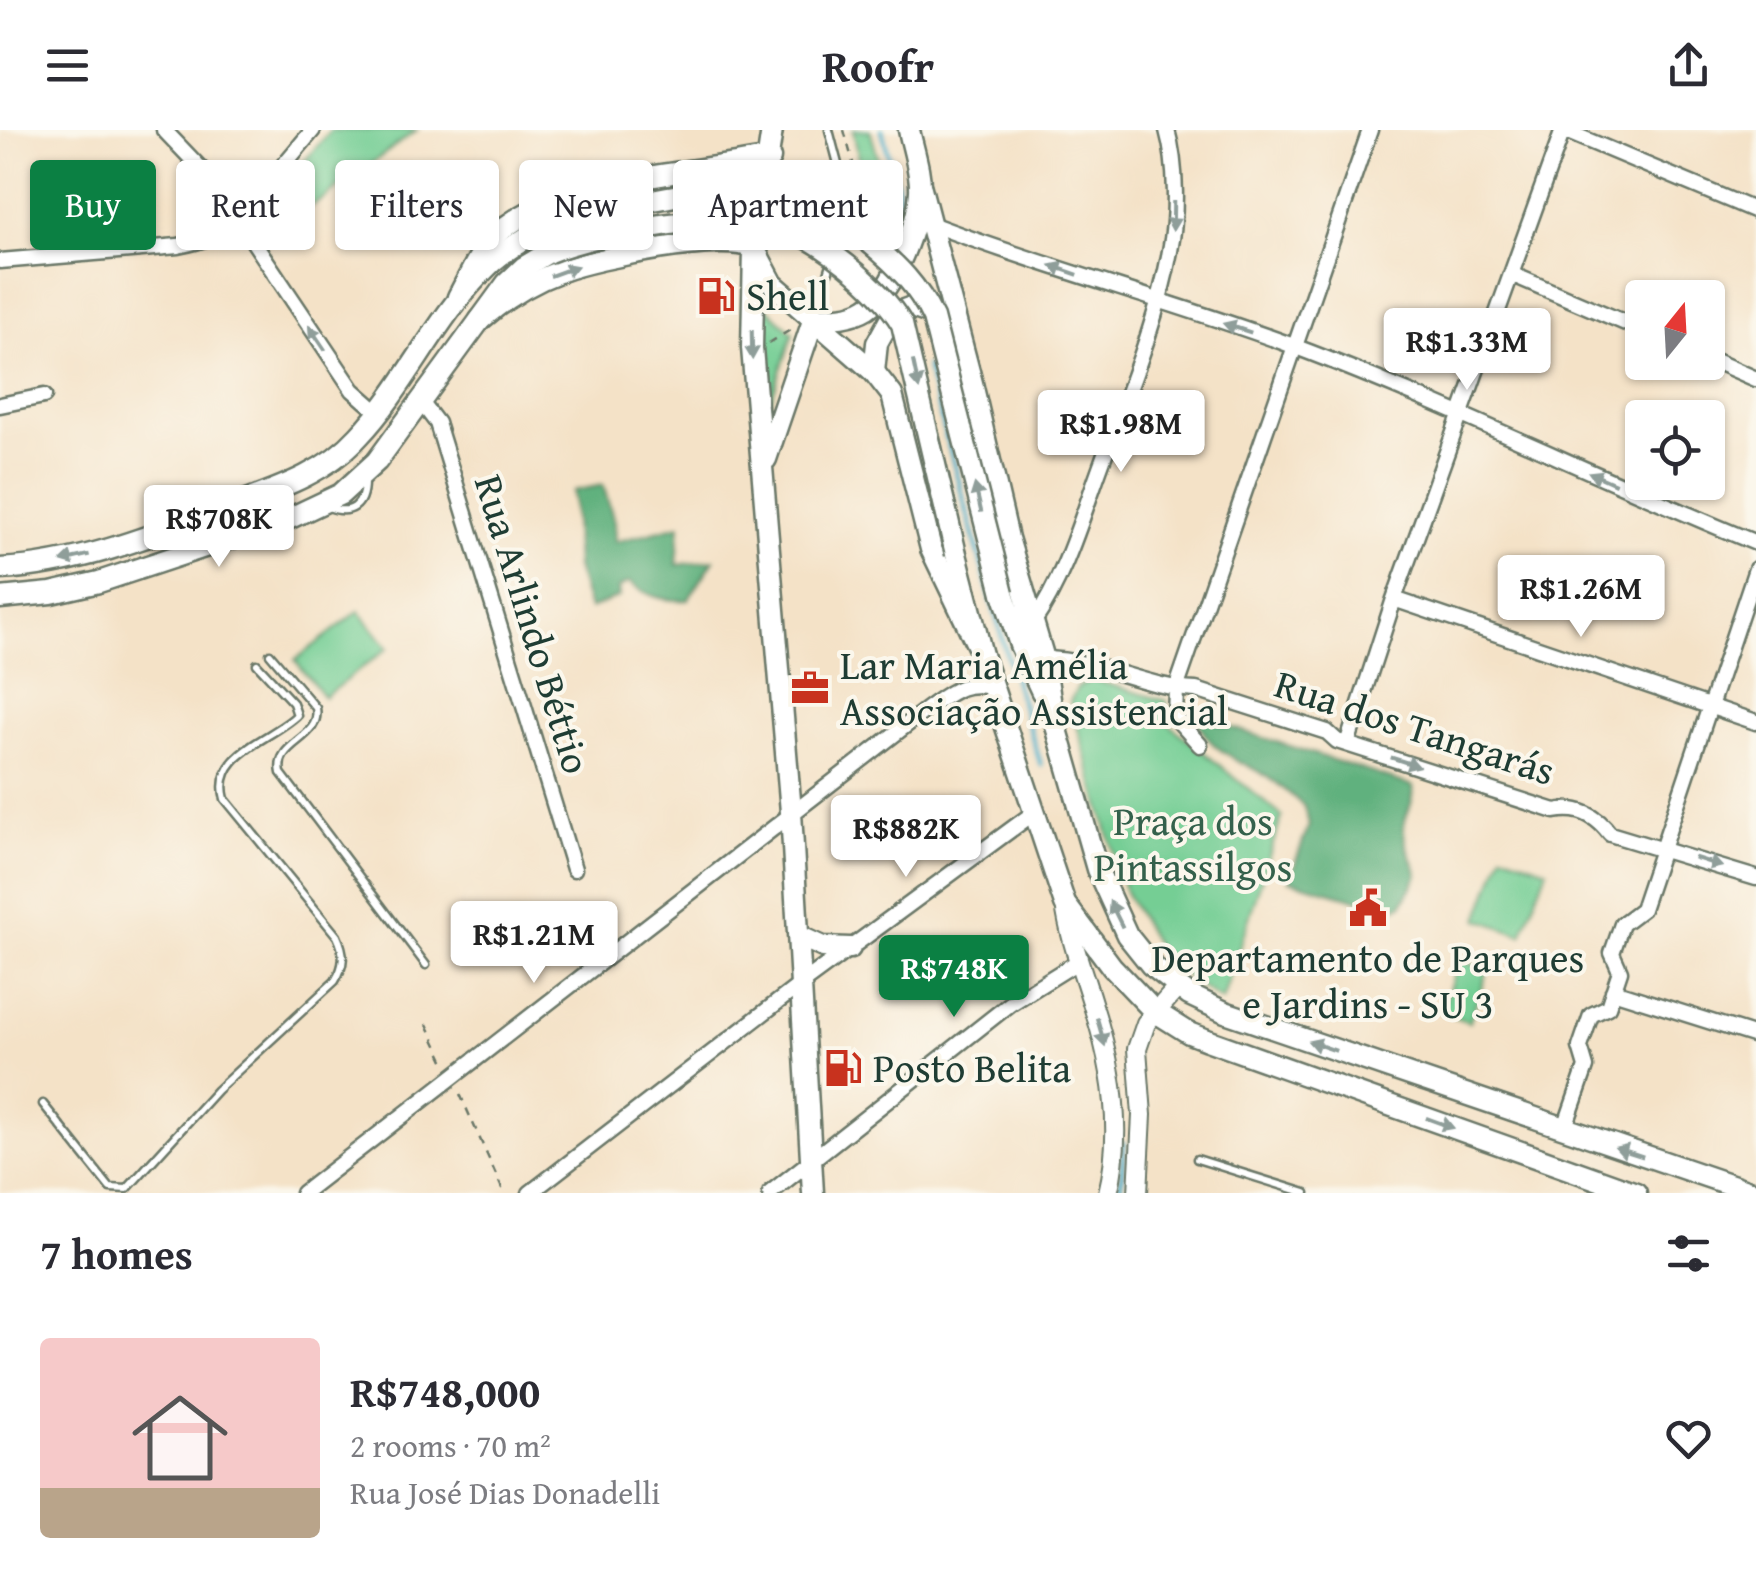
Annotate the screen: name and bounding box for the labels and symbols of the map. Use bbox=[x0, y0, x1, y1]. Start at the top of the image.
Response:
one-way arrow bbox=[1164, 201, 1180, 233]
one-way arrow bbox=[1049, 262, 1079, 277]
one-way arrow bbox=[549, 263, 579, 278]
place label: Shell bbox=[746, 266, 829, 325]
fuel station icon: Shell bbox=[695, 275, 737, 317]
north arrow bbox=[1625, 280, 1725, 380]
pin: R$1.33M bbox=[1375, 308, 1559, 393]
one-way arrow bbox=[1221, 319, 1251, 334]
one-way arrow bbox=[308, 324, 327, 351]
one-way arrow bbox=[745, 330, 761, 362]
one-way arrow bbox=[908, 360, 924, 391]
pin: R$1.98M bbox=[1029, 390, 1213, 475]
street label: Rua Arlindo Béttio bbox=[460, 467, 607, 781]
one-way arrow bbox=[1587, 469, 1616, 486]
one-way arrow bbox=[970, 482, 985, 513]
pin: R$708K bbox=[138, 485, 300, 570]
one-way arrow bbox=[59, 551, 90, 566]
pin: R$1.26M bbox=[1489, 555, 1673, 640]
place label: Lar Maria Amélia Associação Assistencial bbox=[840, 635, 1228, 740]
street label: Rua dos Tangarás bbox=[1268, 653, 1563, 800]
office icon: Lar Maria Amélia Associação Assistencial bbox=[789, 667, 831, 709]
one-way arrow bbox=[1390, 756, 1420, 771]
park label: Praça dos Pintassilgos bbox=[1094, 791, 1292, 896]
pin: R$882K bbox=[825, 795, 987, 880]
one-way arrow bbox=[1693, 856, 1723, 871]
public building icon: Departamento de Parques e Jardins - SU 3 bbox=[1347, 887, 1389, 929]
one-way arrow bbox=[1108, 899, 1125, 928]
pin: R$1.21M bbox=[442, 901, 626, 986]
place label: Departamento de Parques e Jardins - SU 3 bbox=[1152, 928, 1584, 1033]
pin: R$748K bbox=[873, 935, 1035, 1020]
one-way arrow bbox=[1093, 1016, 1109, 1047]
one-way arrow bbox=[1306, 1037, 1336, 1052]
place label: Posto Belita bbox=[873, 1038, 1071, 1097]
fuel station icon: Posto Belita bbox=[822, 1047, 864, 1089]
one-way arrow bbox=[1425, 1116, 1455, 1131]
one-way arrow bbox=[1613, 1143, 1643, 1158]

